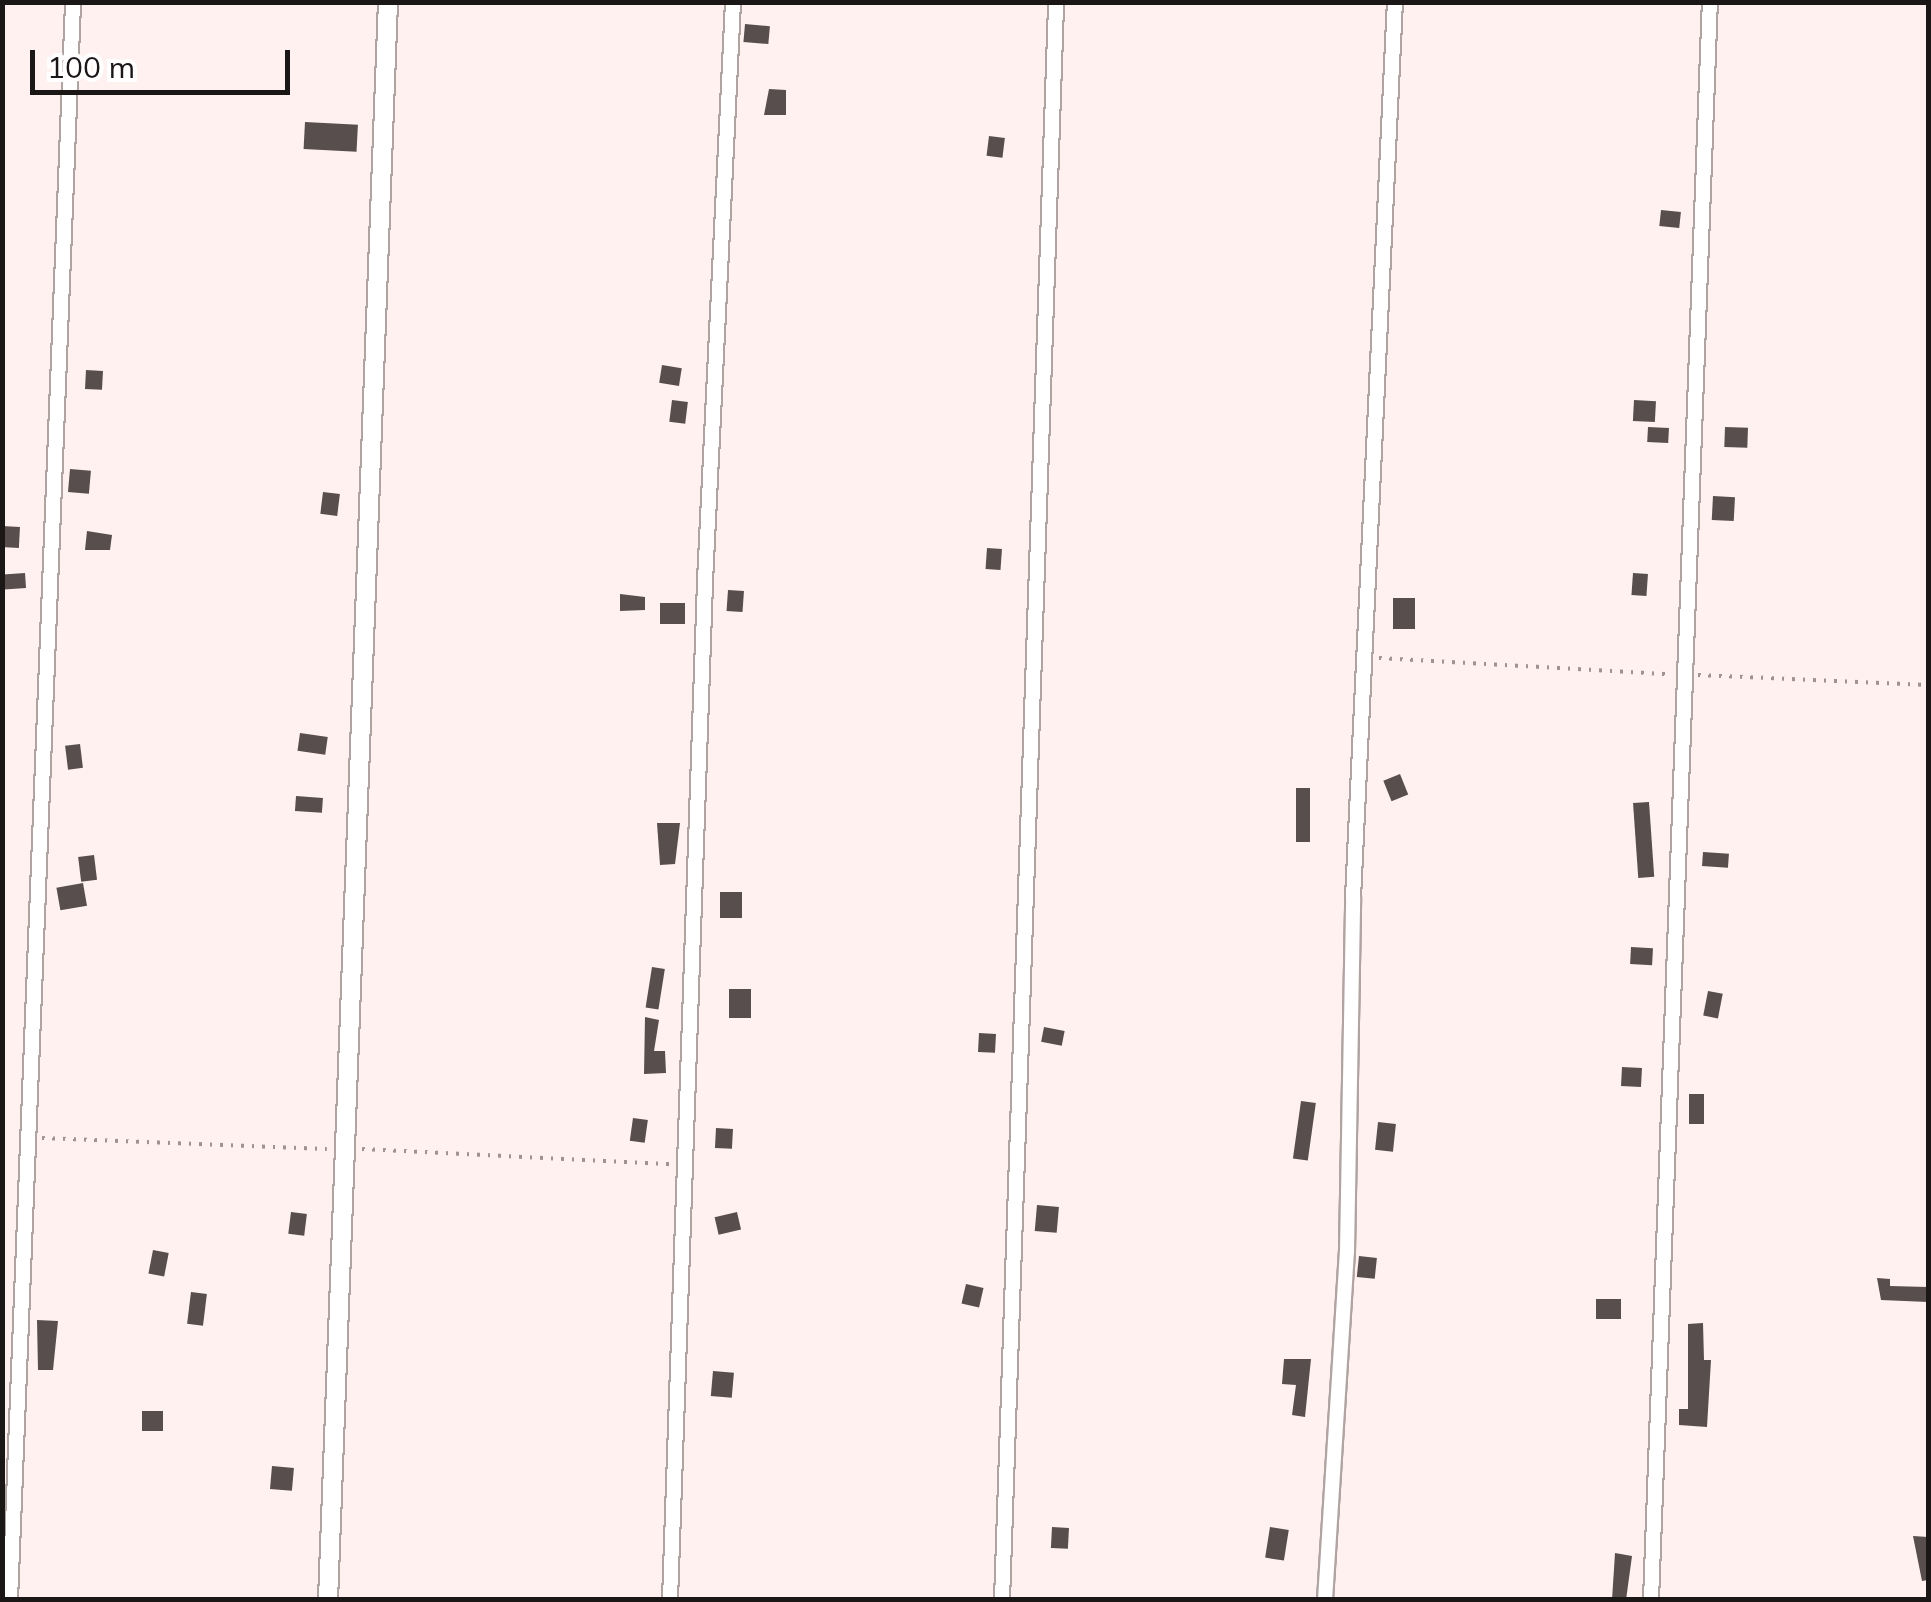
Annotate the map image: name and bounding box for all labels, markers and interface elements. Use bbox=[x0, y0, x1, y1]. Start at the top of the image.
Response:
scale bar bbox=[35, 30, 295, 92]
text: 100 m bbox=[47, 48, 135, 86]

